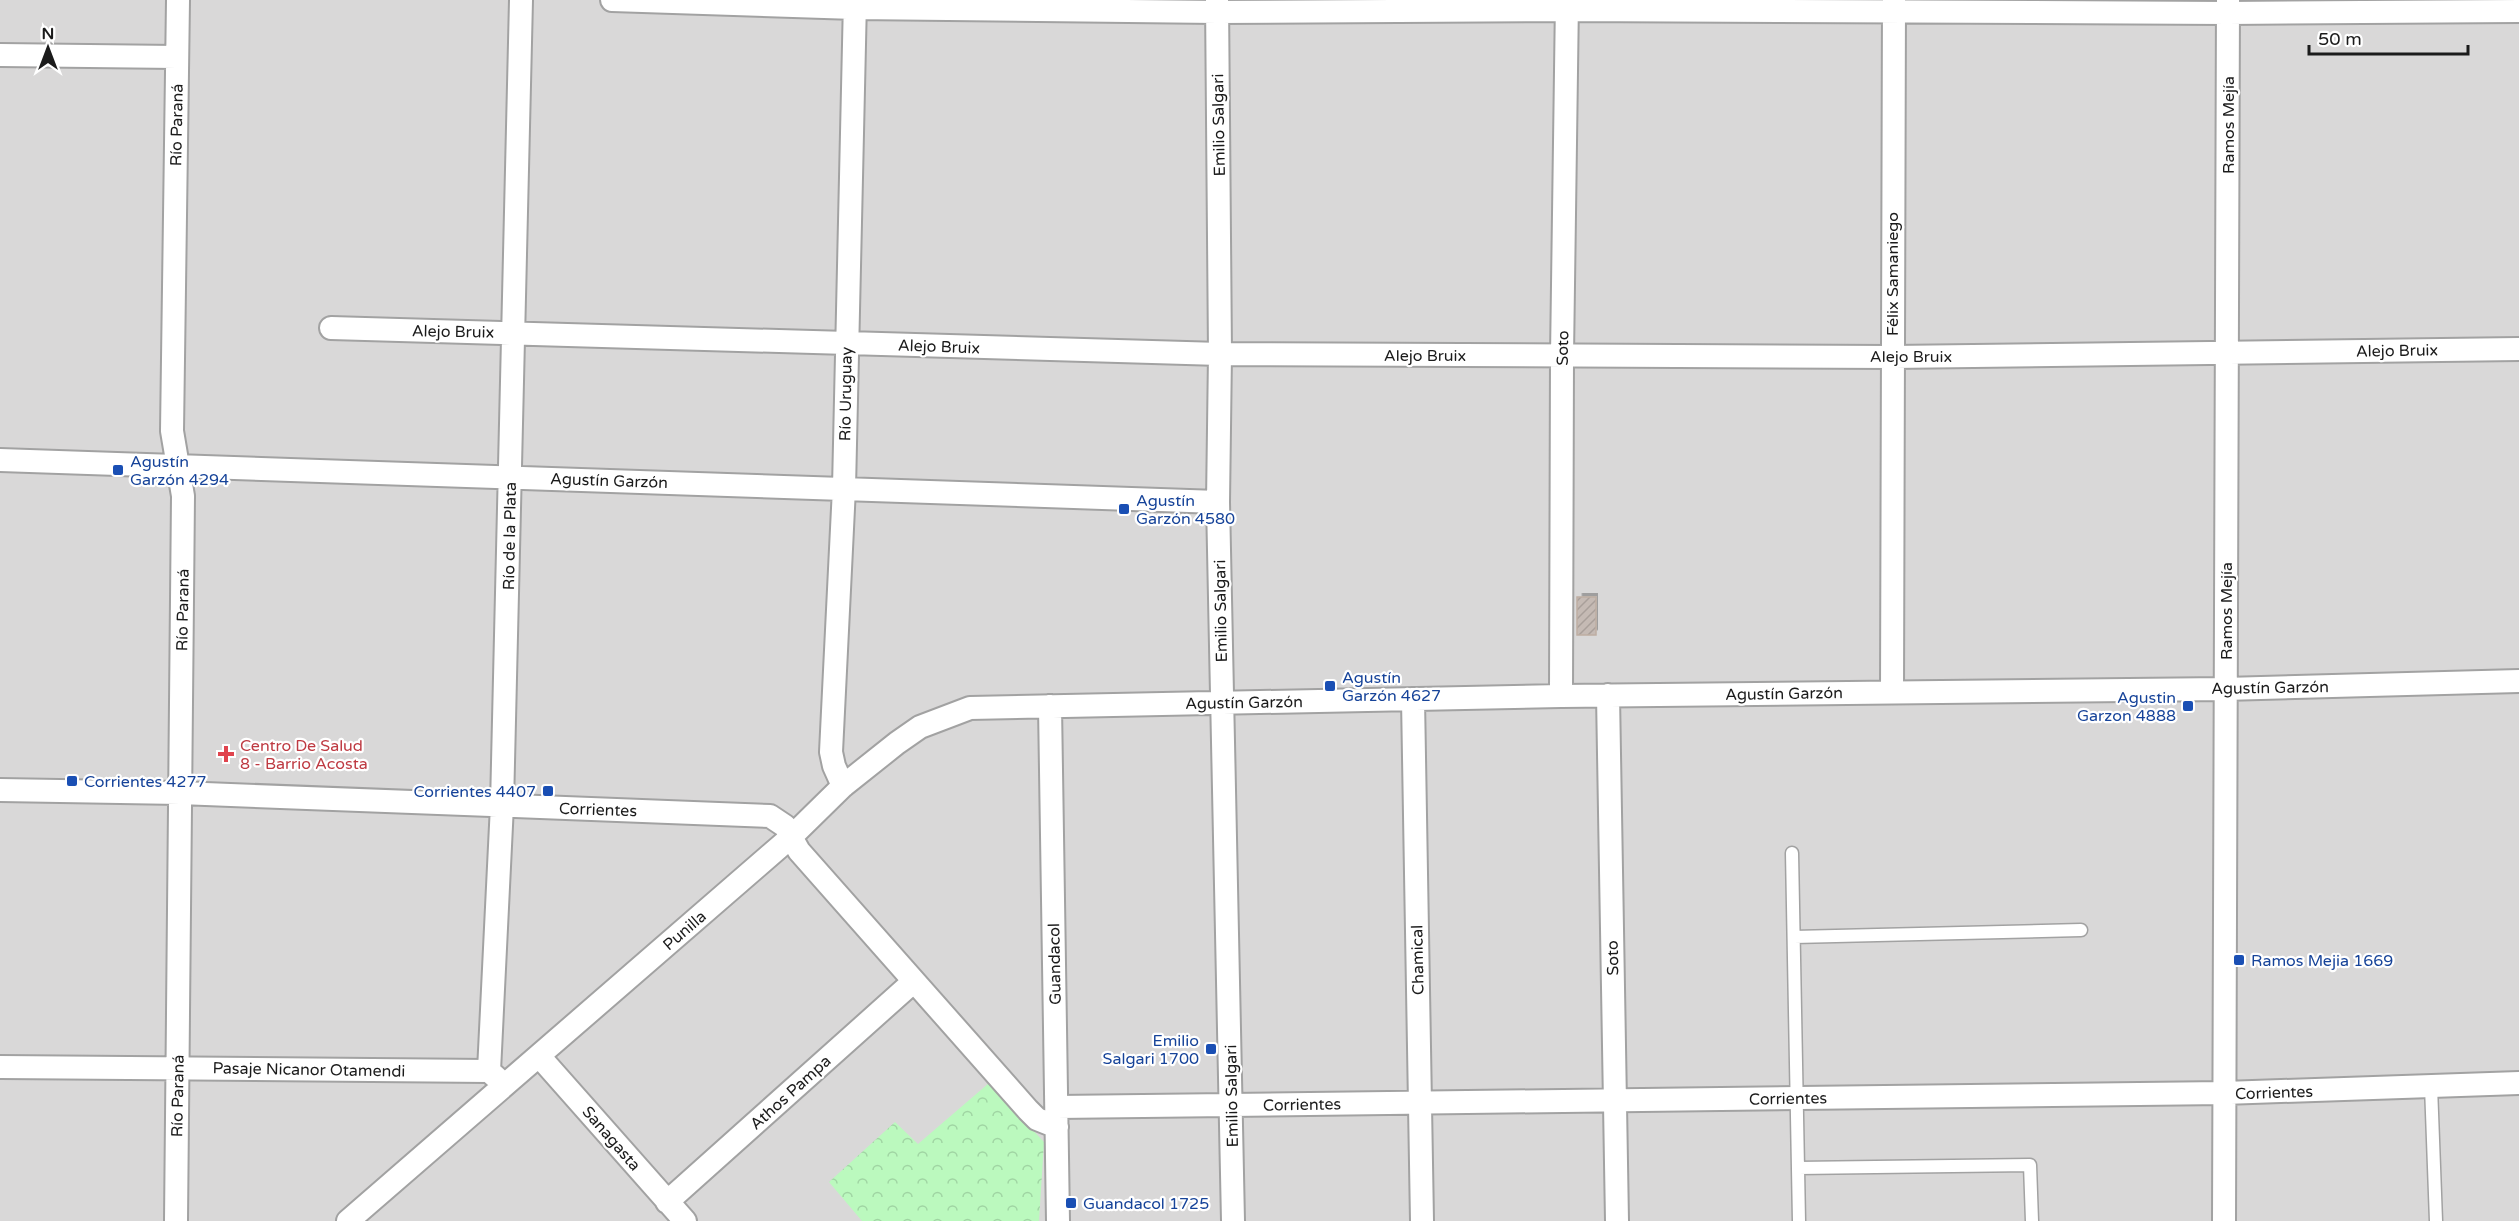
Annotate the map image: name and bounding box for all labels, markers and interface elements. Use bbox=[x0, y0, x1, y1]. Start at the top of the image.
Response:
north arrow bbox=[18, 18, 78, 78]
scale bar bbox=[2309, 18, 2468, 56]
text: N bbox=[42, 24, 54, 44]
text: 50 m bbox=[2318, 28, 2362, 50]
street label: Emilio Salgari bbox=[1208, 73, 1230, 176]
street label: Ramos Mejía bbox=[2219, 76, 2239, 174]
street label: Río Paraná bbox=[166, 84, 188, 166]
street label: Félix Samaniego bbox=[1883, 212, 1903, 336]
street label: Alejo Bruix bbox=[412, 321, 494, 343]
street label: Soto bbox=[1553, 330, 1573, 366]
street label: Alejo Bruix bbox=[897, 336, 980, 358]
street label: Alejo Bruix bbox=[2356, 340, 2438, 362]
street label: Río Uruguay bbox=[835, 346, 857, 441]
street label: Alejo Bruix bbox=[1384, 346, 1466, 366]
street label: Alejo Bruix bbox=[1870, 347, 1952, 367]
place label: Agustín Garzón 4294 bbox=[130, 452, 229, 490]
marker: Agustín Garzón 4294 bbox=[111, 463, 125, 477]
street label: Agustín Garzón bbox=[550, 469, 668, 493]
street label: Río de la Plata bbox=[499, 482, 521, 590]
place label: Agustín Garzón 4580 bbox=[1136, 491, 1235, 529]
marker: Agustín Garzón 4580 bbox=[1117, 502, 1131, 516]
street label: Emilio Salgari bbox=[1210, 559, 1232, 662]
street label: Ramos Mejía bbox=[2217, 562, 2237, 660]
street label: Río Paraná bbox=[172, 569, 194, 651]
place label: Agustín Garzón 4627 bbox=[1342, 668, 1441, 706]
street label: Agustín Garzón bbox=[2211, 677, 2329, 699]
marker: Agustín Garzón 4627 bbox=[1323, 679, 1337, 693]
street label: Agustín Garzón bbox=[1725, 683, 1843, 705]
place label: Agustin Garzon 4888 bbox=[2077, 688, 2176, 726]
street label: Agustín Garzón bbox=[1185, 692, 1303, 714]
marker: Agustin Garzon 4888 bbox=[2181, 699, 2195, 713]
place label: Centro De Salud 8 - Barrio Acosta bbox=[240, 736, 368, 774]
marker: Centro De Salud 8 - Barrio Acosta bbox=[217, 745, 235, 763]
place label: Corrientes 4277 bbox=[84, 772, 207, 792]
marker: Corrientes 4277 bbox=[65, 774, 79, 788]
place label: Corrientes 4407 bbox=[413, 782, 536, 802]
marker: Corrientes 4407 bbox=[541, 784, 555, 798]
street label: Corrientes bbox=[559, 799, 637, 821]
street label: Punilla bbox=[659, 906, 710, 955]
street label: Guandacol bbox=[1044, 923, 1066, 1005]
street label: Chamical bbox=[1407, 925, 1429, 995]
street label: Soto bbox=[1603, 940, 1623, 976]
place label: Ramos Mejia 1669 bbox=[2251, 951, 2393, 971]
marker: Ramos Mejia 1669 bbox=[2232, 953, 2246, 967]
place label: Emilio Salgari 1700 bbox=[1103, 1031, 1199, 1069]
marker: Emilio Salgari 1700 bbox=[1204, 1042, 1218, 1056]
street label: Emilio Salgari bbox=[1221, 1044, 1243, 1147]
street label: Athos Pampa bbox=[746, 1051, 835, 1134]
street label: Río Paraná bbox=[167, 1055, 189, 1137]
street label: Pasaje Nicanor Otamendi bbox=[212, 1058, 406, 1082]
street label: Corrientes bbox=[2235, 1082, 2313, 1104]
street label: Corrientes bbox=[1749, 1088, 1827, 1110]
street label: Corrientes bbox=[1263, 1094, 1341, 1116]
street label: Sanagasta bbox=[578, 1102, 645, 1175]
place label: Guandacol 1725 bbox=[1083, 1194, 1209, 1214]
marker: Guandacol 1725 bbox=[1064, 1196, 1078, 1210]

